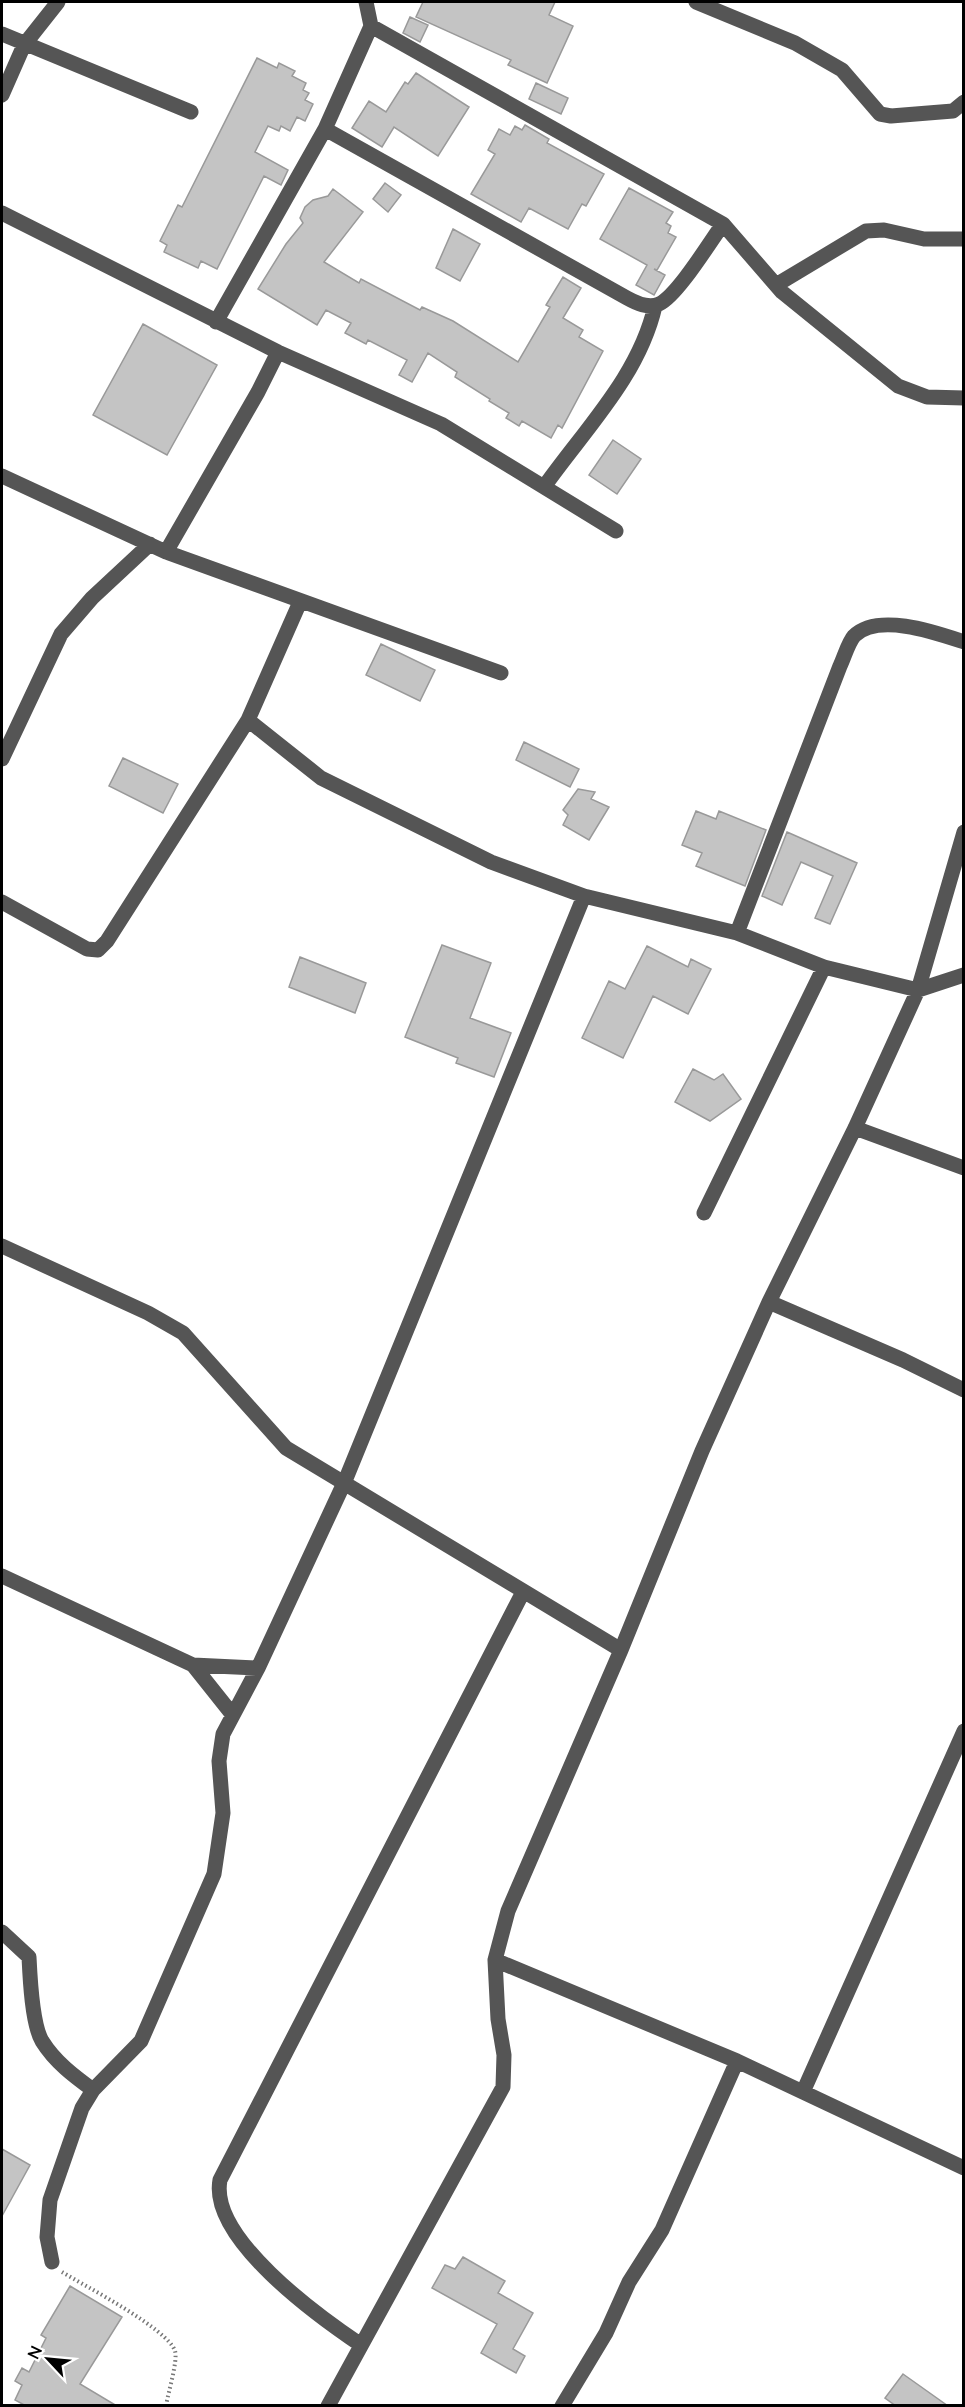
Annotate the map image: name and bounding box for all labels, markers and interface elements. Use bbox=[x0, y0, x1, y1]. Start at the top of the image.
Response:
north arrow bbox=[18, 2329, 78, 2389]
text: N bbox=[23, 2343, 45, 2362]

